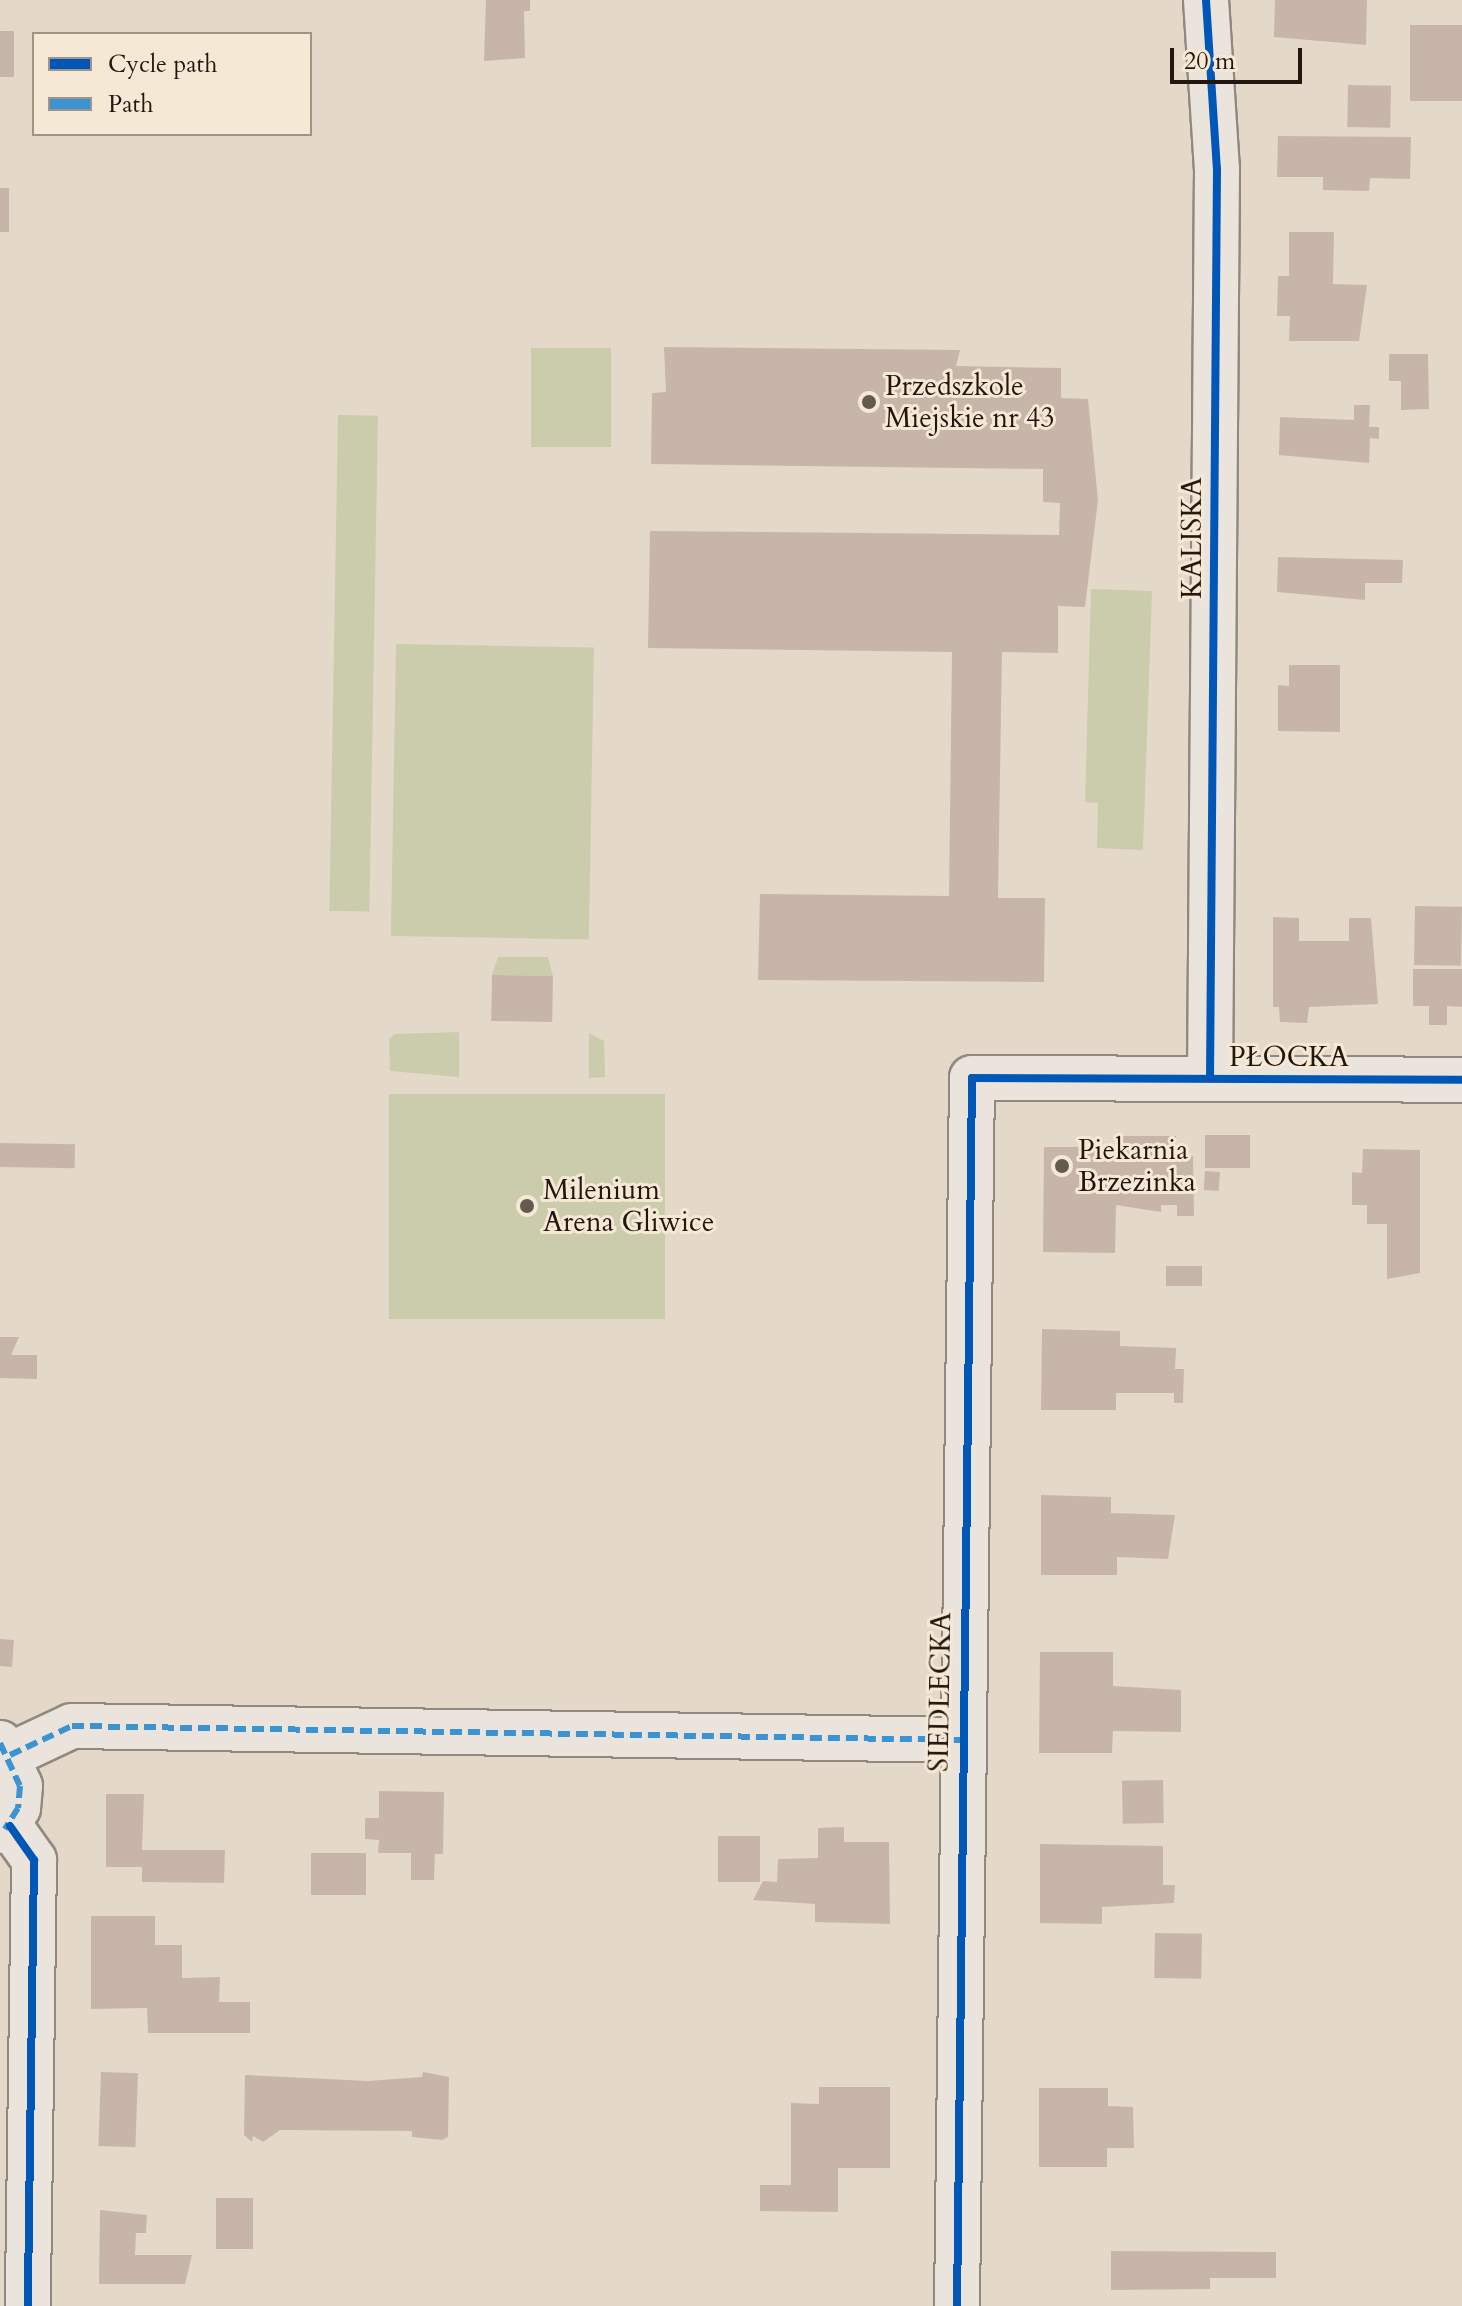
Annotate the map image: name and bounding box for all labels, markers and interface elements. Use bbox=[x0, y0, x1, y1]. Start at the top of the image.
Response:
legend bbox=[32, 32, 312, 136]
scale bar bbox=[1174, 32, 1306, 82]
text: 20 m bbox=[1184, 45, 1235, 78]
text: Cycle path bbox=[108, 48, 217, 81]
text: Path bbox=[108, 88, 153, 121]
place label: Przedszkole Miejskie nr 43 bbox=[885, 369, 1055, 435]
marker: Przedszkole Miejskie nr 43 bbox=[860, 393, 878, 411]
street label: KALISKA bbox=[1175, 477, 1209, 599]
street label: PŁOCKA bbox=[1229, 1040, 1349, 1074]
place label: Piekarnia Brzezinka bbox=[1078, 1133, 1196, 1199]
marker: Piekarnia Brzezinka bbox=[1053, 1157, 1071, 1175]
place label: Milenium Arena Gliwice bbox=[543, 1173, 714, 1239]
marker: Milenium Arena Gliwice bbox=[518, 1197, 536, 1215]
street label: SIEDLECKA bbox=[922, 1612, 958, 1772]

